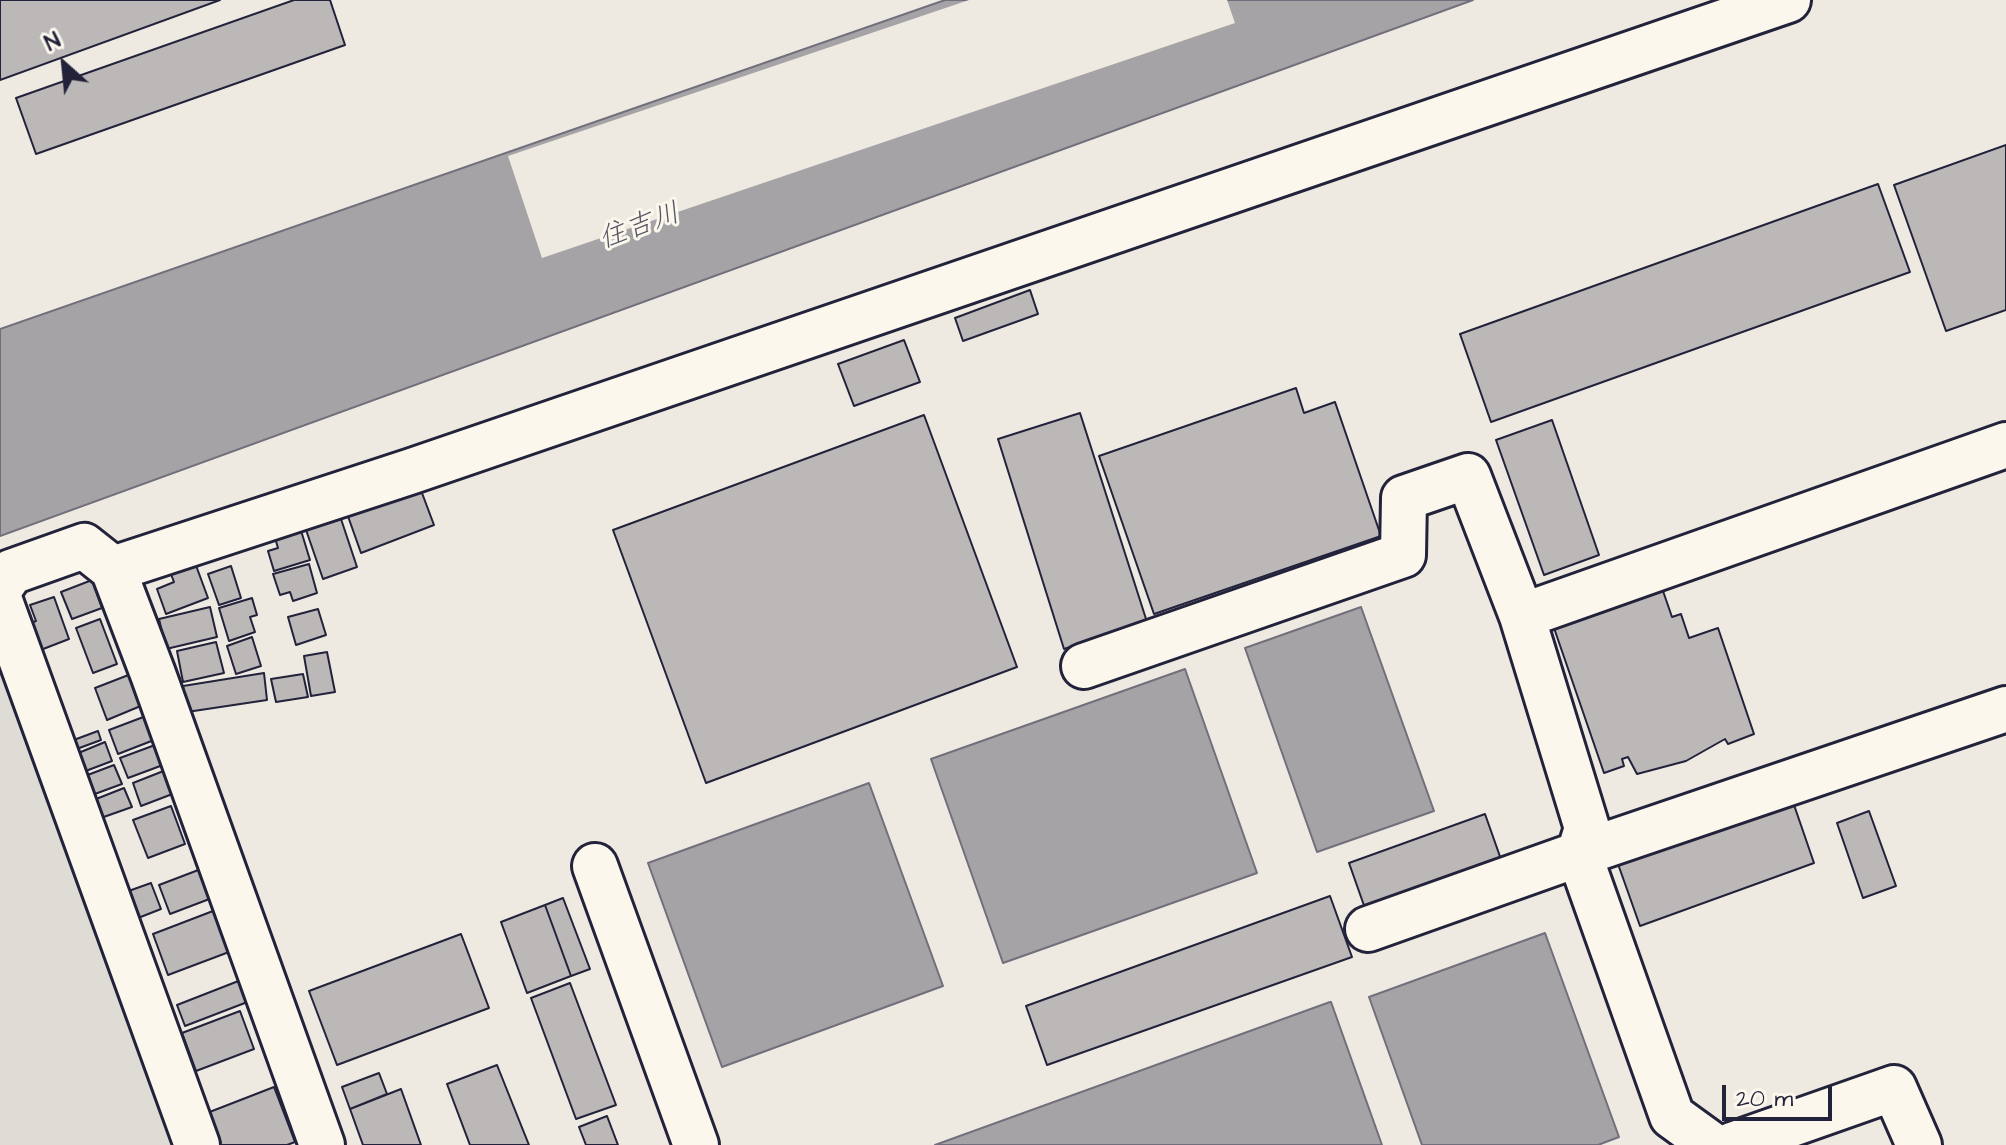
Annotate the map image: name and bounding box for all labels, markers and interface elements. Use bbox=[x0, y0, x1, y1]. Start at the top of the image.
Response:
north arrow bbox=[24, 24, 104, 104]
text: N bbox=[40, 25, 66, 59]
water label: 住吉川 bbox=[595, 198, 685, 258]
scale bar bbox=[1726, 1069, 1836, 1119]
text: 20 m bbox=[1736, 1082, 1793, 1116]

